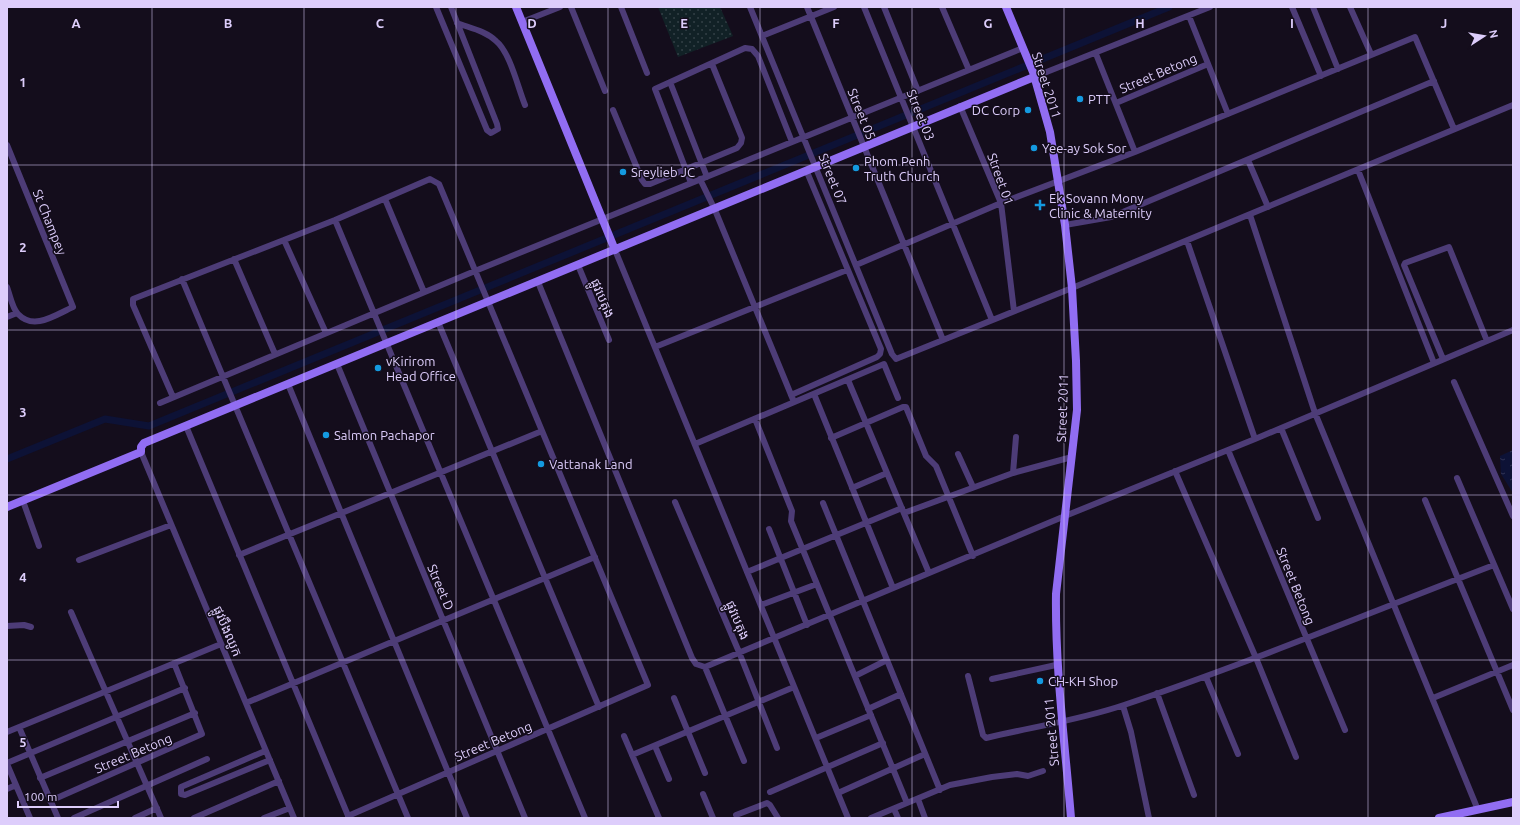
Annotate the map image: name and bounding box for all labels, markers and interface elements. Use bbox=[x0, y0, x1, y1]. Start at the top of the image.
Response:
text: A bbox=[71, 16, 81, 30]
text: B bbox=[224, 16, 233, 30]
text: C bbox=[376, 16, 385, 30]
text: D bbox=[527, 16, 537, 30]
text: E bbox=[680, 16, 688, 30]
text: F bbox=[832, 16, 840, 30]
text: G bbox=[984, 16, 993, 30]
text: H bbox=[1135, 16, 1145, 30]
text: I bbox=[1290, 16, 1294, 30]
text: J bbox=[1441, 16, 1447, 30]
north arrow bbox=[1464, 16, 1504, 56]
text: N bbox=[1487, 29, 1501, 39]
street label: Street 2011 bbox=[1030, 50, 1064, 120]
street label: Street Betong bbox=[1117, 50, 1199, 96]
text: 1 bbox=[19, 75, 27, 89]
street label: Street 05 bbox=[845, 86, 879, 142]
street label: Street 03 bbox=[904, 87, 938, 143]
place label: PTT bbox=[1088, 92, 1111, 106]
marker: PTT bbox=[1075, 94, 1085, 104]
place label: DC Corp bbox=[972, 103, 1020, 117]
marker: DC Corp bbox=[1023, 105, 1033, 115]
place label: Yee-ay Sok Sor bbox=[1042, 141, 1126, 155]
marker: Yee-ay Sok Sor bbox=[1029, 143, 1039, 153]
street label: Street 07 bbox=[816, 151, 850, 207]
street label: Street 01 bbox=[985, 151, 1017, 207]
place label: Phom Penh Truth Church bbox=[864, 154, 940, 183]
marker: Phom Penh Truth Church bbox=[851, 163, 861, 173]
place label: Sreylieb JC bbox=[631, 165, 695, 179]
marker: Sreylieb JC bbox=[618, 167, 628, 177]
street label: St Champey bbox=[31, 187, 69, 257]
place label: Ek Sovann Mony Clinic & Maternity bbox=[1049, 191, 1152, 220]
marker: Ek Sovann Mony Clinic & Maternity bbox=[1034, 199, 1046, 211]
text: 2 bbox=[19, 240, 27, 254]
street label: ផ្លូវបេតុង bbox=[584, 276, 617, 322]
place label: vKirirom Head Office bbox=[386, 354, 456, 383]
marker: vKirirom Head Office bbox=[373, 363, 383, 373]
street label: Street 2011 bbox=[1054, 373, 1070, 443]
text: 3 bbox=[19, 405, 27, 419]
place label: Salmon Pachapor bbox=[334, 428, 435, 442]
marker: Salmon Pachapor bbox=[321, 430, 331, 440]
place label: Vattanak Land bbox=[549, 457, 633, 471]
marker: Vattanak Land bbox=[536, 459, 546, 469]
street label: Street Betong bbox=[1274, 545, 1318, 627]
street label: Street D bbox=[425, 562, 457, 612]
text: 4 bbox=[19, 570, 27, 584]
street label: ផ្លូវបេតុង bbox=[719, 598, 752, 644]
street label: ផ្លូវបឹងឈូក bbox=[207, 603, 245, 660]
place label: CH-KH Shop bbox=[1048, 674, 1118, 688]
marker: CH-KH Shop bbox=[1035, 676, 1045, 686]
street label: Street 2011 bbox=[1041, 697, 1061, 767]
street label: Street Betong bbox=[452, 718, 534, 764]
street label: Street Betong bbox=[92, 730, 174, 776]
text: 5 bbox=[19, 735, 27, 749]
scale bar bbox=[18, 783, 118, 809]
text: 100 m bbox=[24, 790, 57, 803]

